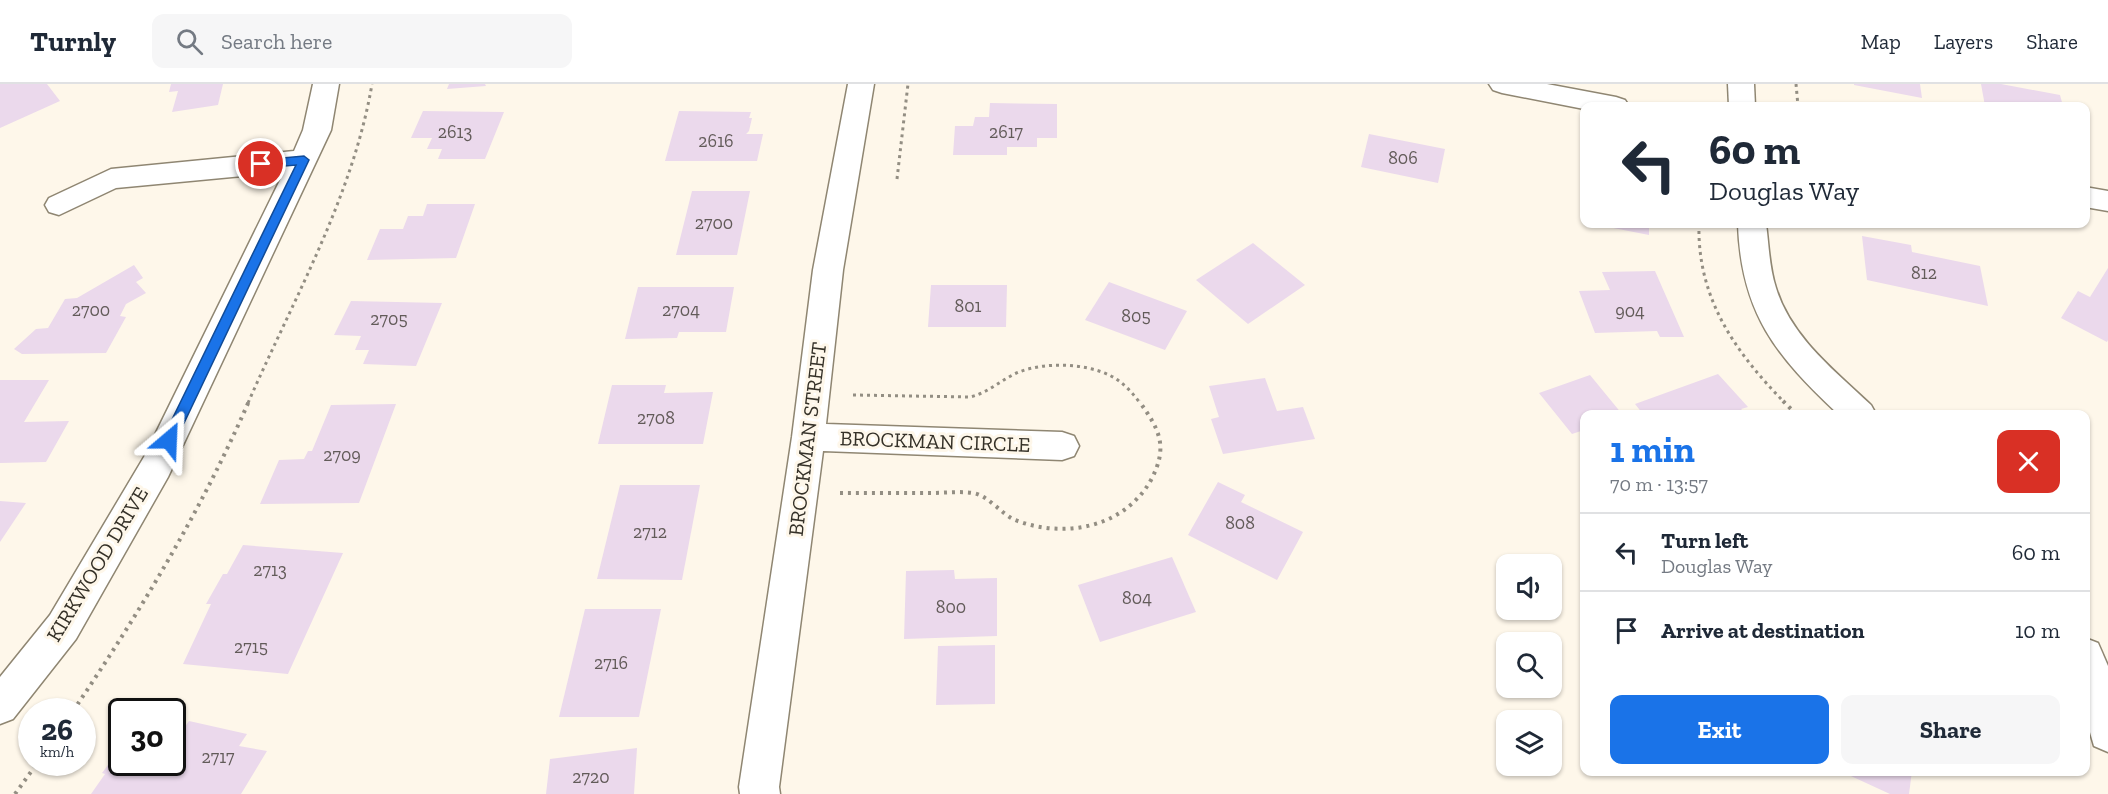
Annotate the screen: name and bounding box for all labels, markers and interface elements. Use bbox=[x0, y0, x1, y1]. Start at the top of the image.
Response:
search box bbox=[152, 14, 572, 68]
text: Turnly bbox=[30, 25, 116, 58]
icon: search bbox=[173, 25, 206, 58]
text: Search here bbox=[221, 28, 332, 55]
text: Map bbox=[1861, 29, 1901, 54]
text: Layers bbox=[1934, 29, 1993, 54]
text: Share bbox=[2026, 29, 2078, 54]
house number: 2613 bbox=[438, 121, 472, 143]
house number: 2617 bbox=[989, 121, 1023, 143]
text: 60 m bbox=[1709, 124, 1800, 175]
icon: left bbox=[1610, 126, 1688, 204]
house number: 2616 bbox=[698, 130, 734, 152]
pin bbox=[235, 138, 286, 189]
icon: arrive bbox=[244, 147, 277, 180]
house number: 806 bbox=[1388, 147, 1418, 169]
text: Douglas Way bbox=[1709, 175, 1859, 207]
house number: 2700 bbox=[695, 212, 733, 234]
house number: 812 bbox=[1911, 262, 1937, 284]
house number: 801 bbox=[955, 295, 982, 317]
house number: 2700 bbox=[72, 299, 110, 321]
house number: 2704 bbox=[662, 299, 700, 321]
house number: 904 bbox=[1615, 300, 1645, 322]
house number: 805 bbox=[1121, 305, 1151, 327]
house number: 2705 bbox=[370, 308, 408, 330]
street label: BROCKMAN STREET bbox=[783, 341, 831, 537]
house number: 2708 bbox=[637, 407, 675, 429]
position arrow bbox=[137, 408, 201, 472]
street label: BROCKMAN CIRCLE bbox=[839, 425, 1031, 457]
text: 1 min bbox=[1610, 428, 1695, 471]
button: close bbox=[1997, 430, 2060, 493]
house number: 2709 bbox=[323, 444, 361, 466]
text: 70 m · 13:57 bbox=[1610, 472, 1708, 496]
street label: KIRKWOOD DRIVE bbox=[41, 482, 153, 646]
house number: 808 bbox=[1225, 512, 1255, 534]
house number: 2712 bbox=[633, 521, 667, 543]
text: Turn left bbox=[1661, 527, 1748, 554]
icon: left bbox=[1610, 536, 1643, 569]
text: 60 m bbox=[2012, 539, 2060, 566]
map controls bbox=[1496, 554, 1562, 776]
button: sound bbox=[1496, 554, 1562, 620]
text: Douglas Way bbox=[1661, 554, 1772, 578]
house number: 2713 bbox=[253, 559, 287, 581]
house number: 804 bbox=[1122, 587, 1152, 609]
house number: 800 bbox=[936, 596, 966, 618]
icon: arrive bbox=[1610, 614, 1643, 647]
text: Arrive at destination bbox=[1661, 617, 1864, 644]
text: 10 m bbox=[2015, 617, 2060, 644]
button: search bbox=[1496, 632, 1562, 698]
house number: 2715 bbox=[234, 636, 268, 658]
house number: 2716 bbox=[594, 652, 628, 674]
button: Exit bbox=[1610, 695, 1829, 764]
button: Share bbox=[1841, 695, 2060, 764]
speed limit sign: 30 bbox=[108, 698, 186, 776]
button: layers bbox=[1496, 710, 1562, 776]
text: 26 bbox=[41, 712, 73, 748]
text: km/h bbox=[40, 743, 74, 761]
house number: 2717 bbox=[202, 746, 235, 768]
house number: 2720 bbox=[572, 766, 610, 788]

